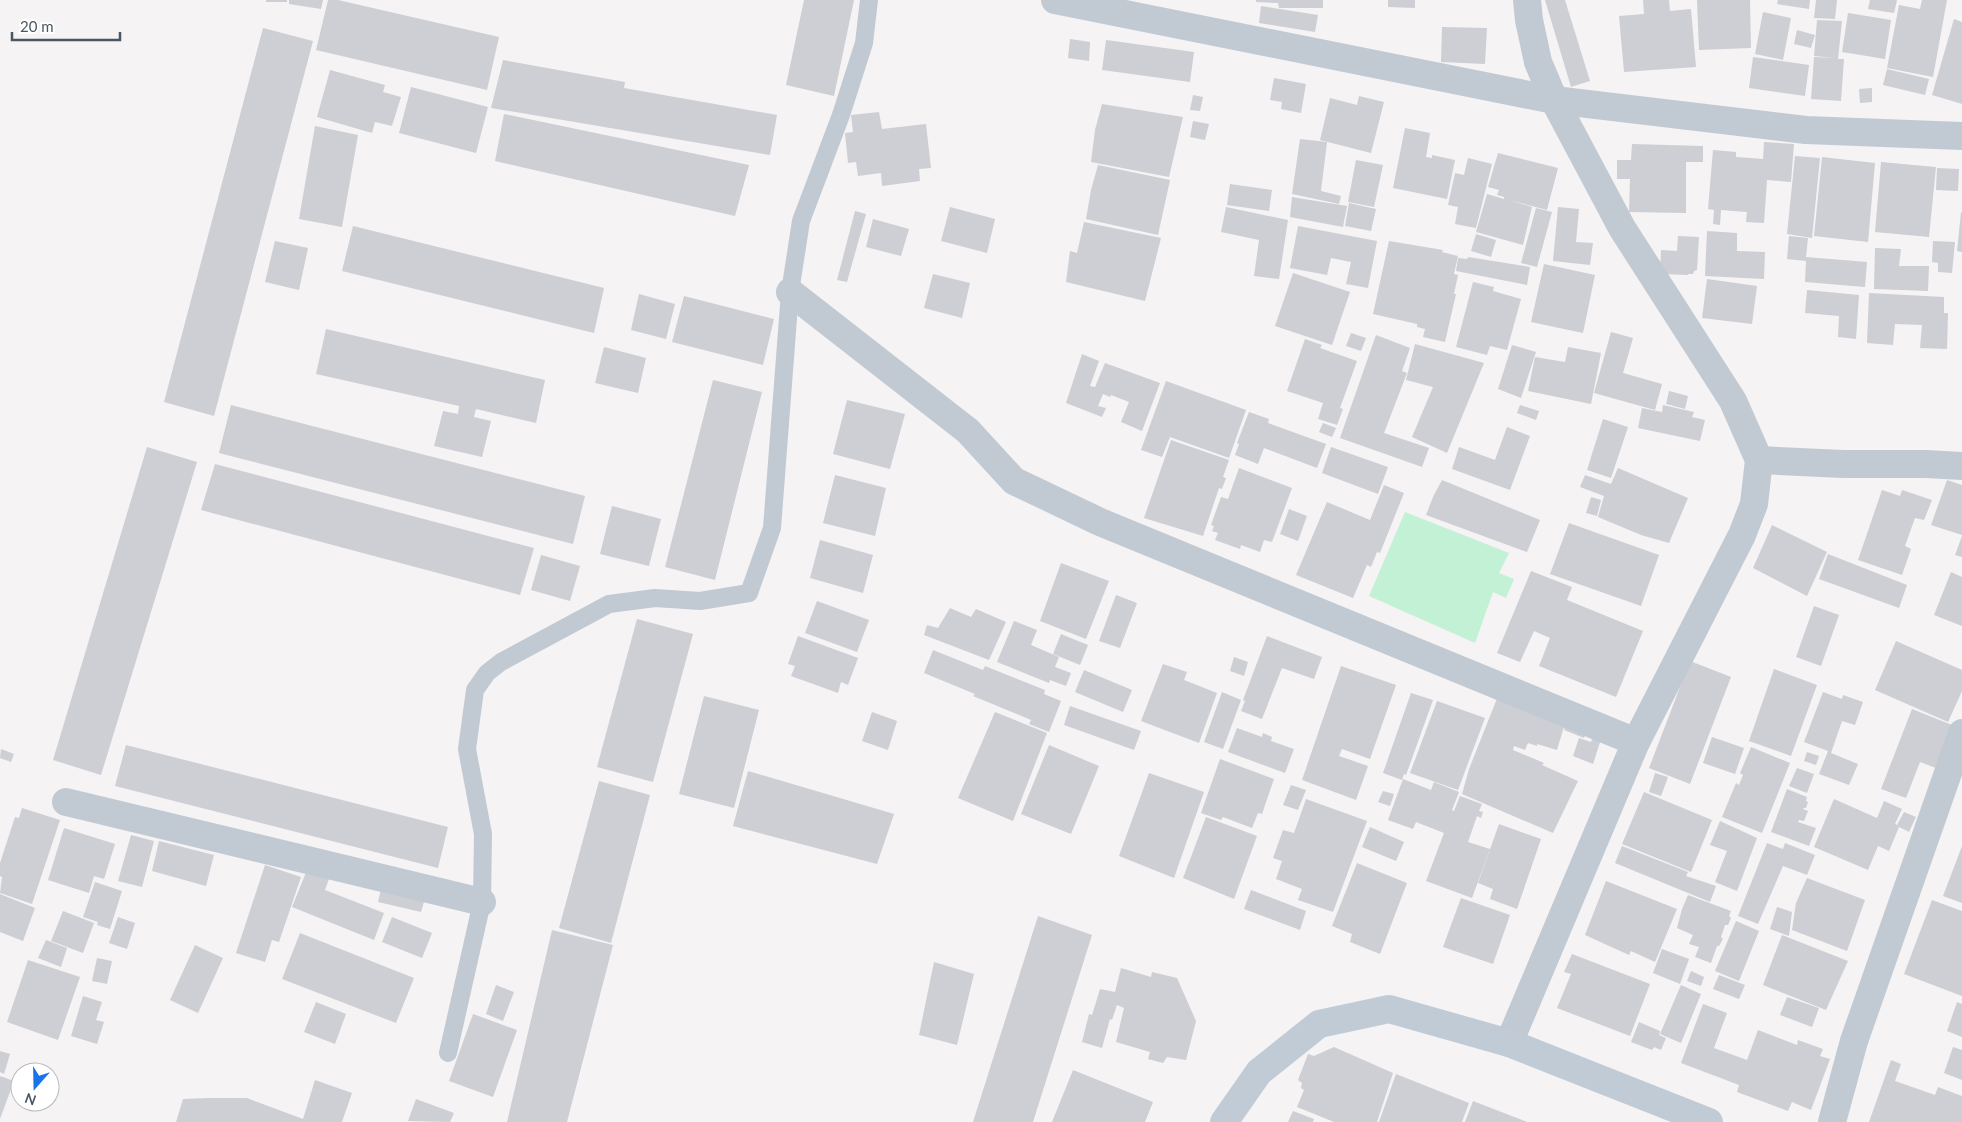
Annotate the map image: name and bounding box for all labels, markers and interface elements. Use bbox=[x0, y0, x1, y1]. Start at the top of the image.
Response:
scale bar bbox=[12, 10, 120, 42]
text: 20 m bbox=[20, 17, 54, 35]
north arrow bbox=[10, 1062, 60, 1112]
text: N bbox=[22, 1090, 38, 1110]

